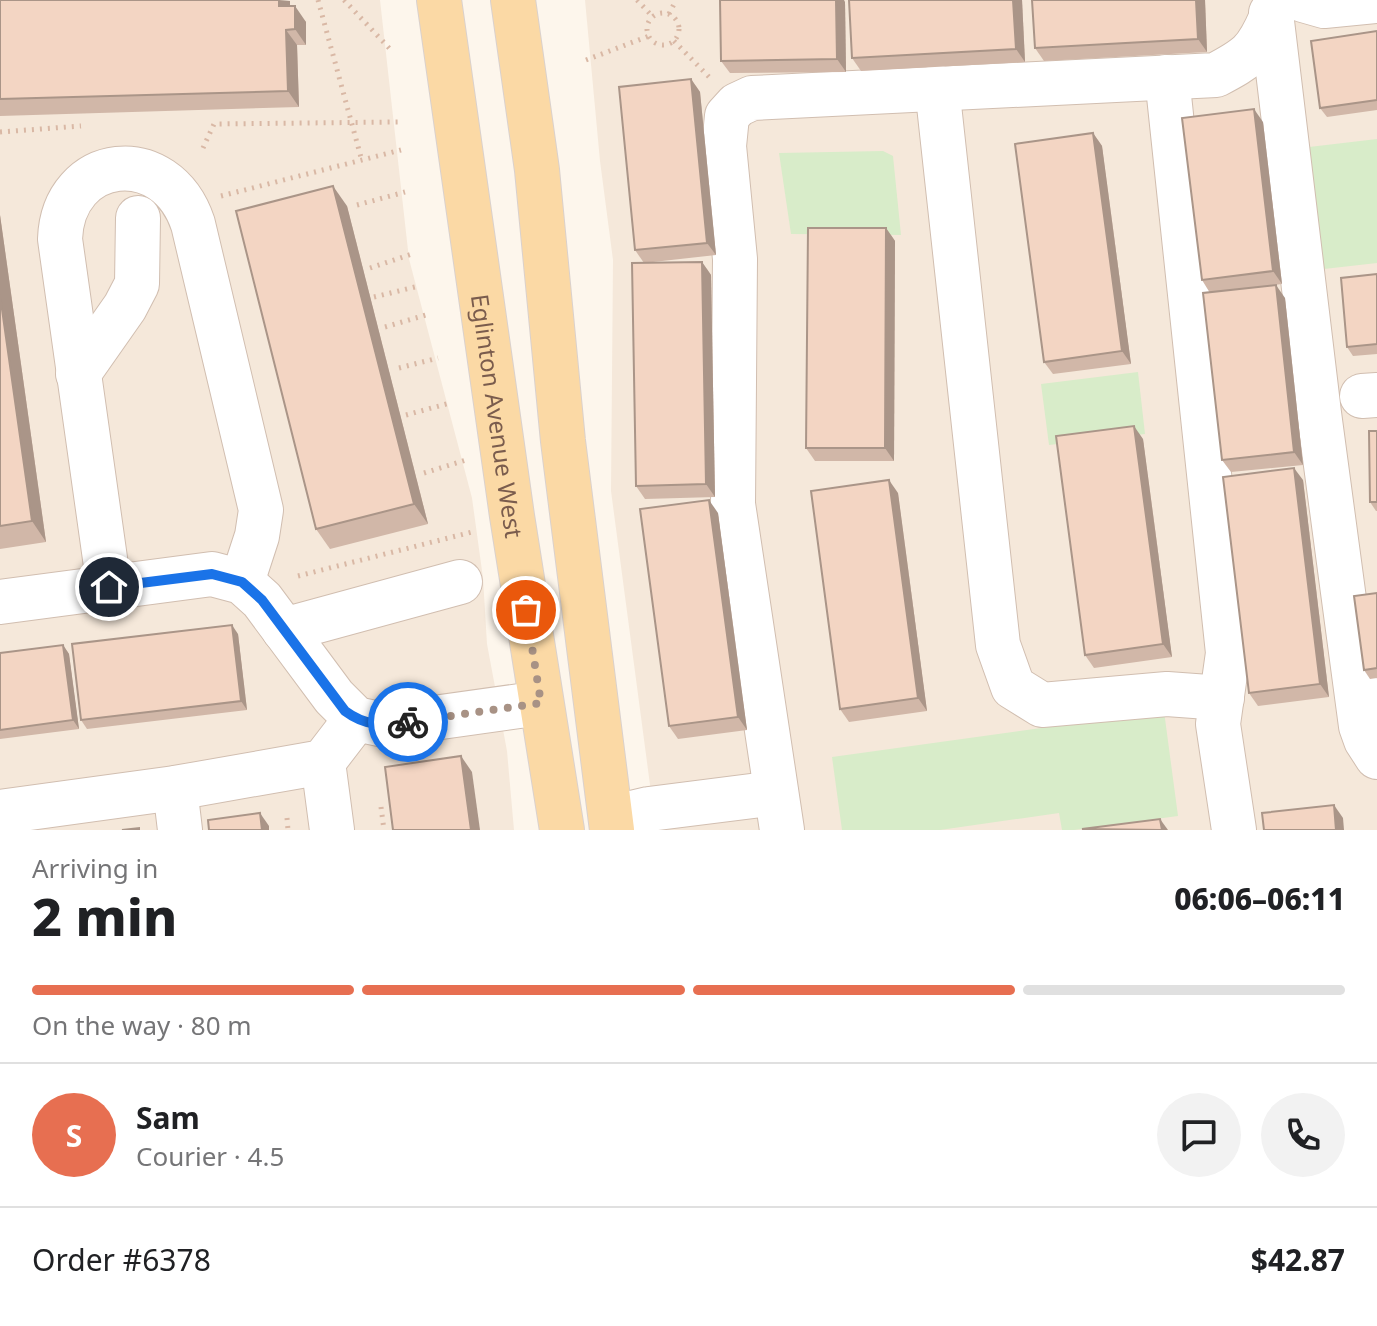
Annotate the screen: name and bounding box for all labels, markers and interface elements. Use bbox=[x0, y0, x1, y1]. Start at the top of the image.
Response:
street label: Eglinton Avenue West bbox=[464, 292, 532, 540]
pin bbox=[75, 553, 143, 621]
icon: home bbox=[87, 565, 131, 609]
pin bbox=[492, 576, 560, 644]
icon: bag bbox=[504, 588, 548, 632]
courier bbox=[368, 682, 448, 762]
icon: bike bbox=[386, 700, 430, 744]
text: Arriving in bbox=[32, 850, 158, 886]
text: 06:06–06:11 bbox=[1174, 878, 1345, 919]
text: 2 min bbox=[32, 880, 177, 951]
text: On the way · 80 m bbox=[32, 1007, 252, 1043]
button: chat bbox=[1157, 1093, 1241, 1177]
button: phone bbox=[1261, 1093, 1345, 1177]
text: Sam bbox=[136, 1097, 200, 1138]
text: S bbox=[66, 1115, 82, 1156]
text: Courier · 4.5 bbox=[136, 1138, 284, 1174]
text: Order #6378 bbox=[32, 1239, 211, 1280]
text: $42.87 bbox=[1251, 1239, 1345, 1280]

